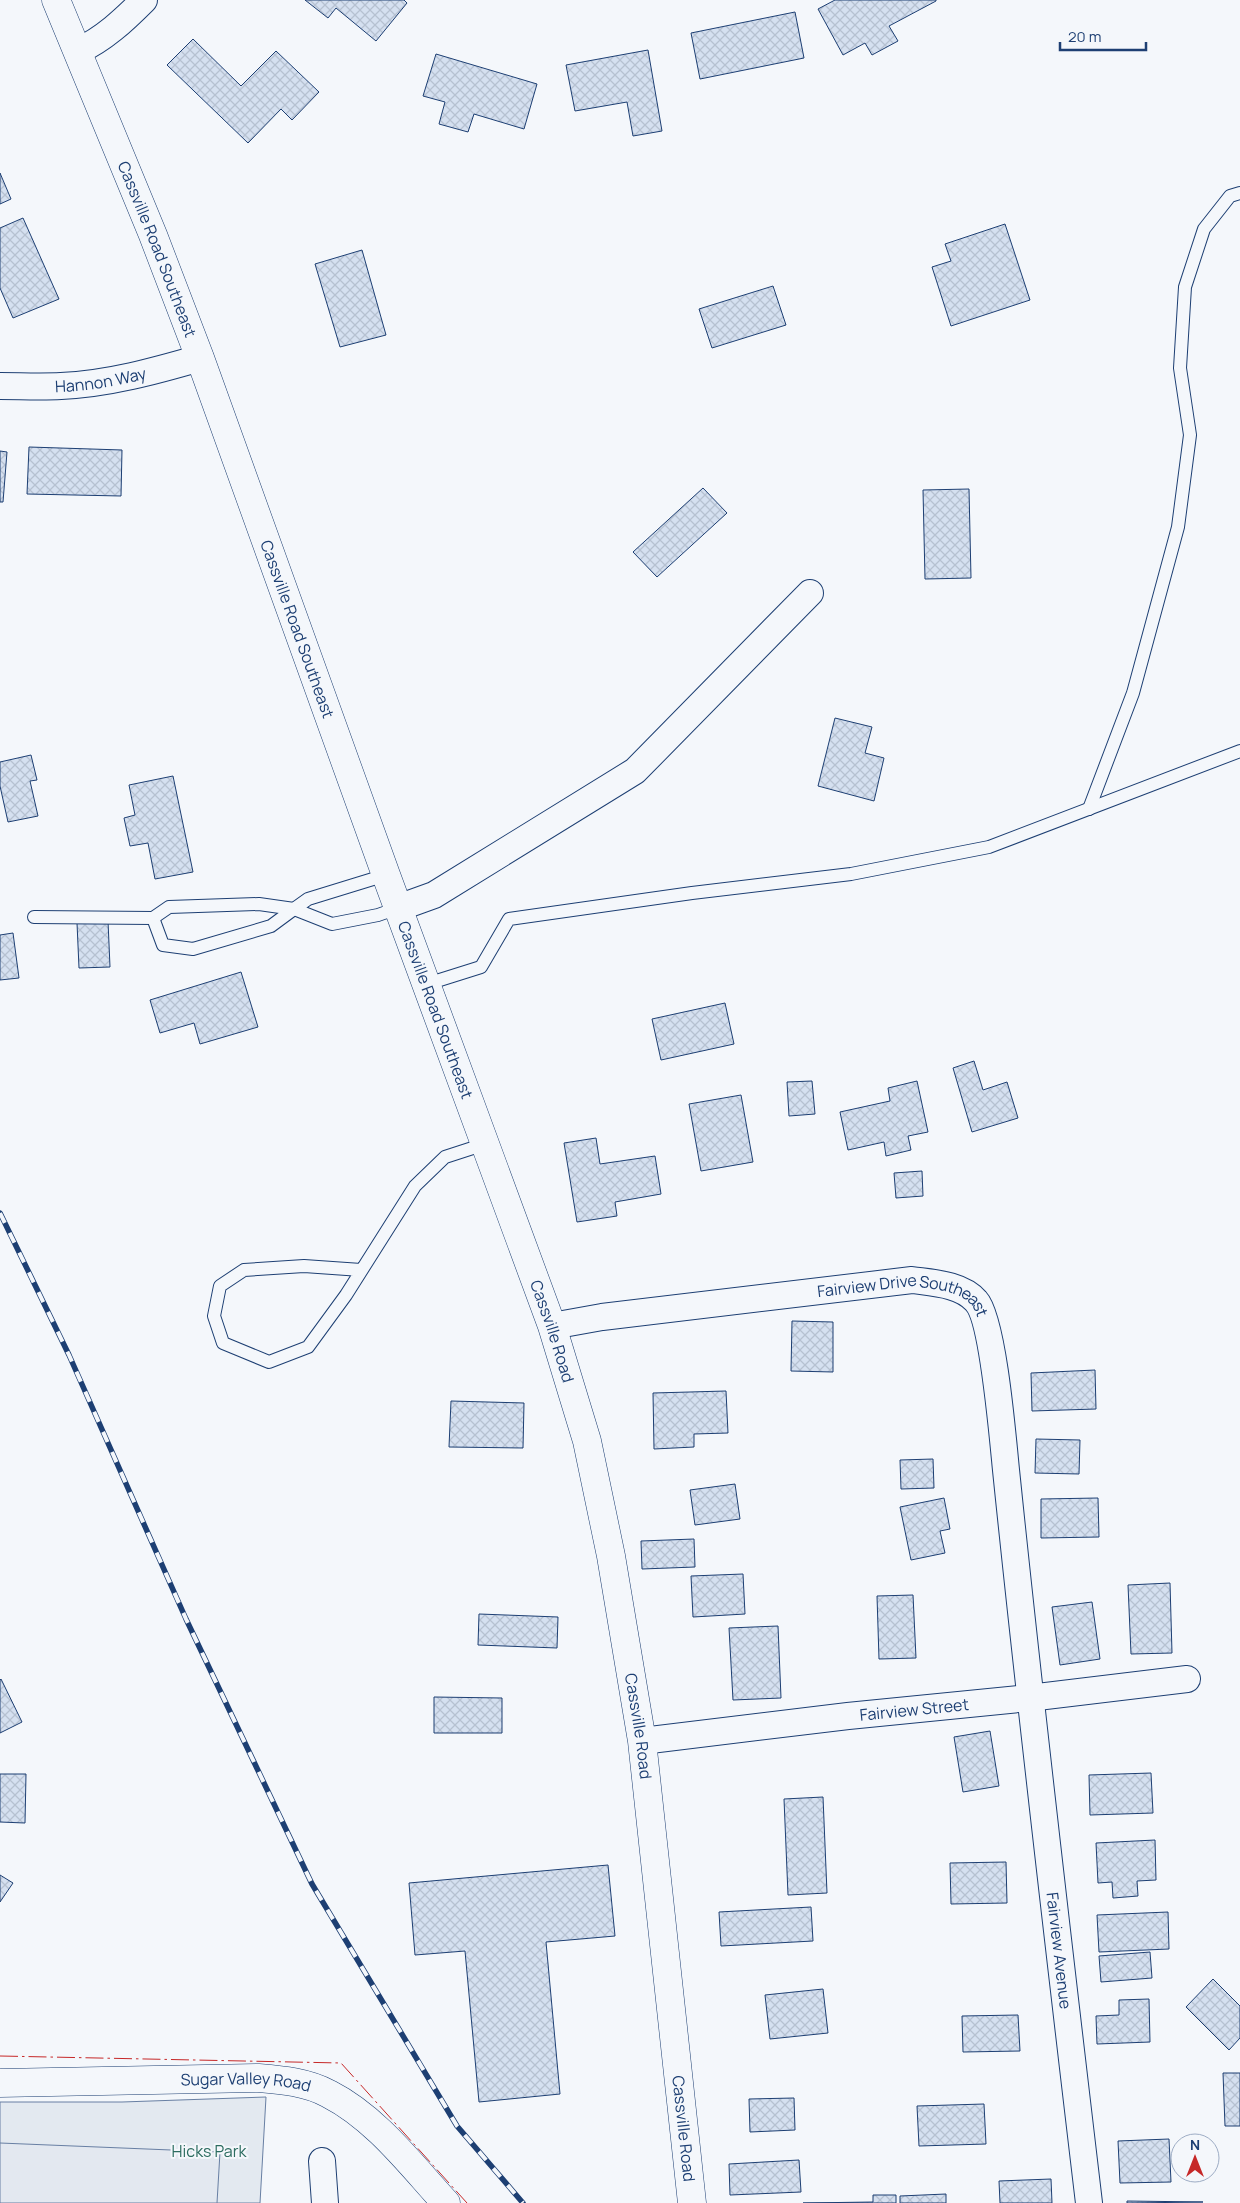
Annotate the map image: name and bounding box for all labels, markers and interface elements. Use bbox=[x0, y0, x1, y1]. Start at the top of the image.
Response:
scale bar bbox=[1060, 20, 1146, 52]
text: 20 m bbox=[1068, 26, 1101, 47]
street label: Cassville Road Southeast bbox=[113, 158, 202, 340]
street label: Hannon Way bbox=[54, 362, 149, 397]
street label: Cassville Road Southeast bbox=[255, 537, 340, 721]
street label: Cassville Road Southeast bbox=[393, 918, 478, 1102]
street label: Fairview Drive Southeast bbox=[816, 1269, 994, 1320]
street label: Cassville Road bbox=[525, 1277, 580, 1385]
street label: Cassville Road bbox=[620, 1672, 657, 1780]
street label: Fairview Street bbox=[859, 1693, 970, 1726]
street label: Fairview Avenue bbox=[1041, 1891, 1077, 2010]
street label: Sugar Valley Road bbox=[180, 2067, 314, 2097]
street label: Cassville Road bbox=[667, 2074, 701, 2183]
north arrow bbox=[1170, 2133, 1220, 2183]
text: N bbox=[1190, 2135, 1200, 2154]
park label: Hicks Park bbox=[172, 2140, 247, 2162]

